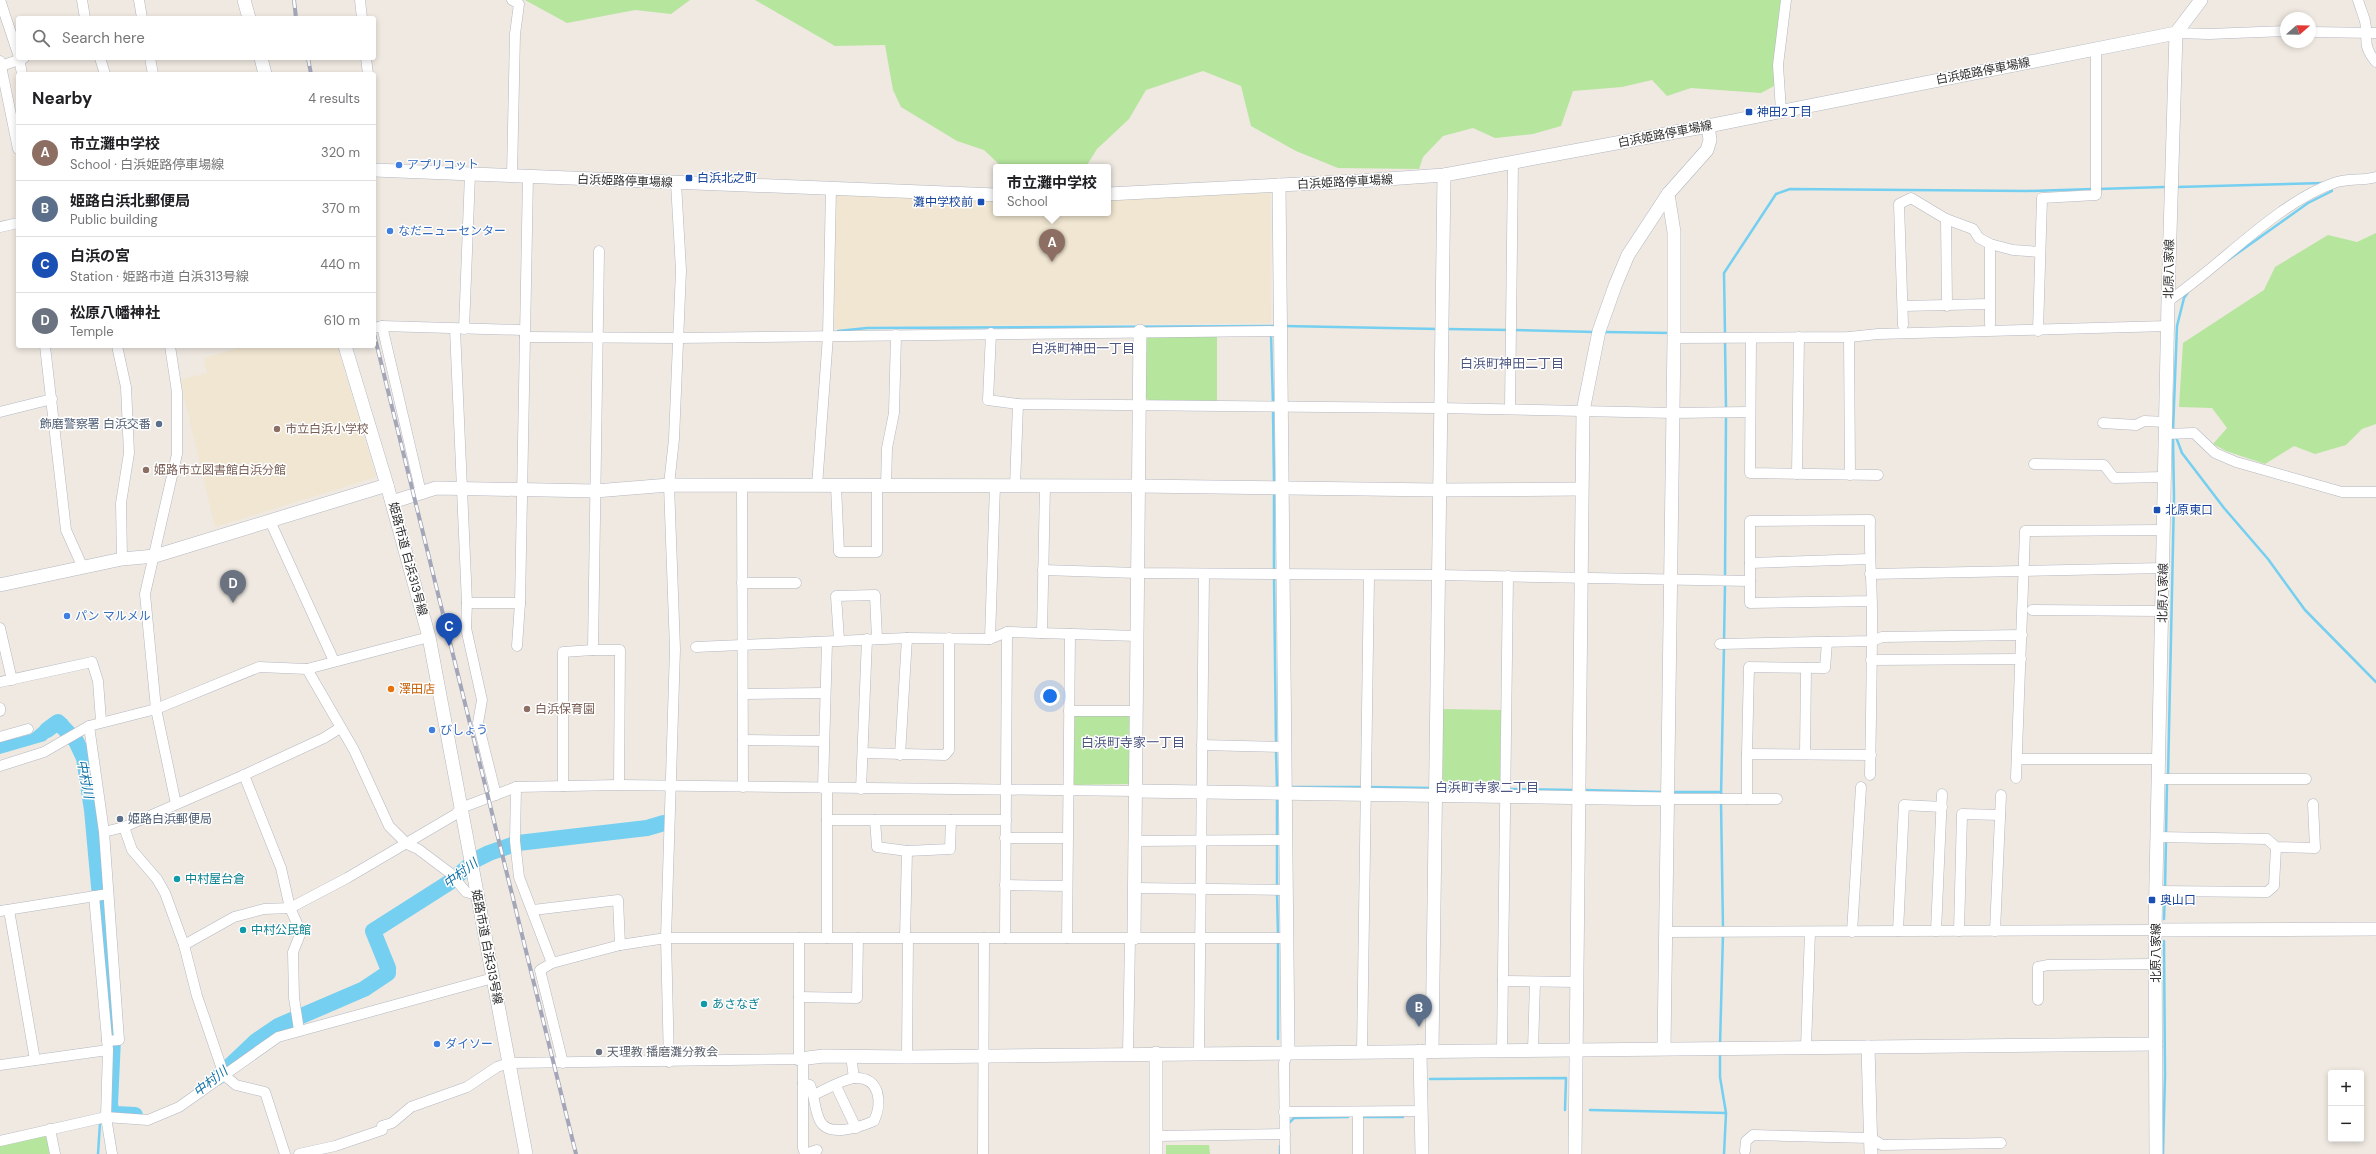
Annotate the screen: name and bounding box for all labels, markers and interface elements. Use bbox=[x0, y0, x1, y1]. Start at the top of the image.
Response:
north arrow bbox=[2280, 12, 2316, 48]
search box bbox=[16, 16, 376, 60]
icon: search bbox=[30, 27, 52, 49]
text: Search here bbox=[62, 28, 145, 48]
street label: 白浜姫路停車場線 bbox=[1934, 54, 2032, 88]
text: Nearby bbox=[32, 87, 92, 109]
text: 4 results bbox=[308, 90, 360, 107]
place label: 神田2丁目 bbox=[1757, 104, 1812, 120]
marker: 神田2丁目 bbox=[1744, 107, 1754, 117]
street label: 白浜姫路停車場線 bbox=[1616, 117, 1714, 151]
text: 市立灘中学校 bbox=[70, 134, 160, 154]
text: A bbox=[40, 144, 50, 161]
text: 320 m bbox=[321, 144, 360, 161]
text: School · 白浜姫路停車場線 bbox=[70, 156, 224, 173]
place label: アプリコット bbox=[407, 157, 479, 173]
marker: アプリコット bbox=[394, 160, 404, 170]
popup bbox=[993, 164, 1111, 216]
place label: 白浜北之町 bbox=[697, 170, 757, 186]
street label: 白浜姫路停車場線 bbox=[577, 171, 673, 191]
street label: 白浜姫路停車場線 bbox=[1297, 171, 1393, 193]
marker: 白浜北之町 bbox=[684, 173, 694, 183]
text: 市立灘中学校 bbox=[1007, 173, 1097, 193]
text: 姫路白浜北郵便局 bbox=[70, 191, 190, 211]
text: School bbox=[1007, 193, 1048, 210]
place label: 灘中学校前 bbox=[913, 194, 973, 210]
marker: 灘中学校前 bbox=[976, 197, 986, 207]
text: B bbox=[41, 200, 49, 217]
text: 370 m bbox=[322, 200, 360, 217]
text: Public building bbox=[70, 211, 158, 228]
place label: なだニューセンター bbox=[398, 223, 506, 239]
marker: なだニューセンター bbox=[385, 226, 395, 236]
pin: A bbox=[1039, 229, 1065, 262]
street label: 北原八家線 bbox=[2160, 239, 2178, 299]
text: 白浜の宮 bbox=[70, 246, 130, 266]
text: C bbox=[40, 256, 50, 273]
text: 440 m bbox=[320, 256, 360, 273]
text: Station · 姫路市道 白浜313号線 bbox=[70, 268, 249, 285]
text: 松原八幡神社 bbox=[70, 303, 160, 323]
text: D bbox=[40, 312, 50, 329]
text: 610 m bbox=[324, 312, 360, 329]
text: Temple bbox=[70, 323, 114, 340]
district label: 白浜町神田一丁目 bbox=[1031, 340, 1135, 357]
district label: 白浜町神田二丁目 bbox=[1460, 355, 1564, 372]
place label: 飾磨警察署 白浜交番 bbox=[40, 416, 151, 432]
marker: 飾磨警察署 白浜交番 bbox=[154, 419, 164, 429]
place label: 市立白浜小学校 bbox=[285, 421, 369, 437]
marker: 市立白浜小学校 bbox=[272, 424, 282, 434]
place label: 姫路市立図書館白浜分館 bbox=[154, 462, 286, 478]
marker: 姫路市立図書館白浜分館 bbox=[141, 465, 151, 475]
street label: 姫路市道 白浜313号線 bbox=[385, 500, 431, 618]
place label: 北原東口 bbox=[2165, 502, 2213, 518]
marker: 北原東口 bbox=[2152, 505, 2162, 515]
street label: 北原八家線 bbox=[2154, 563, 2172, 623]
pin: D bbox=[220, 570, 246, 603]
place label: パン マルメル bbox=[75, 608, 151, 624]
marker: パン マルメル bbox=[62, 611, 72, 621]
pin: C bbox=[436, 613, 462, 646]
place label: 澤田店 bbox=[399, 681, 435, 697]
marker: 澤田店 bbox=[386, 684, 396, 694]
your location bbox=[1040, 686, 1060, 706]
place label: 白浜保育園 bbox=[535, 701, 595, 717]
marker: 白浜保育園 bbox=[522, 704, 532, 714]
place label: びしょう bbox=[440, 722, 488, 738]
marker: びしょう bbox=[427, 725, 437, 735]
district label: 白浜町寺家一丁目 bbox=[1081, 734, 1185, 751]
water label: 中村川 bbox=[73, 758, 98, 802]
district label: 白浜町寺家二丁目 bbox=[1435, 779, 1539, 796]
place label: 姫路白浜郵便局 bbox=[128, 811, 212, 827]
marker: 姫路白浜郵便局 bbox=[115, 814, 125, 824]
water label: 中村川 bbox=[440, 854, 483, 892]
place label: 中村屋台倉 bbox=[185, 871, 245, 887]
marker: 中村屋台倉 bbox=[172, 874, 182, 884]
street label: 姫路市道 白浜313号線 bbox=[468, 888, 506, 1006]
place label: 奥山口 bbox=[2160, 892, 2196, 908]
marker: 奥山口 bbox=[2147, 895, 2157, 905]
place label: 中村公民館 bbox=[251, 922, 311, 938]
street label: 北原八家線 bbox=[2148, 923, 2164, 983]
marker: 中村公民館 bbox=[238, 925, 248, 935]
pin: B bbox=[1406, 994, 1432, 1027]
place label: あさなぎ bbox=[712, 996, 760, 1012]
marker: あさなぎ bbox=[699, 999, 709, 1009]
place label: ダイソー bbox=[445, 1036, 493, 1052]
marker: ダイソー bbox=[432, 1039, 442, 1049]
place label: 天理教 播磨灘分教会 bbox=[607, 1044, 718, 1060]
marker: 天理教 播磨灘分教会 bbox=[594, 1047, 604, 1057]
water label: 中村川 bbox=[190, 1061, 232, 1100]
map controls bbox=[2328, 1070, 2364, 1142]
button: + bbox=[2328, 1070, 2364, 1106]
button: − bbox=[2328, 1106, 2364, 1142]

